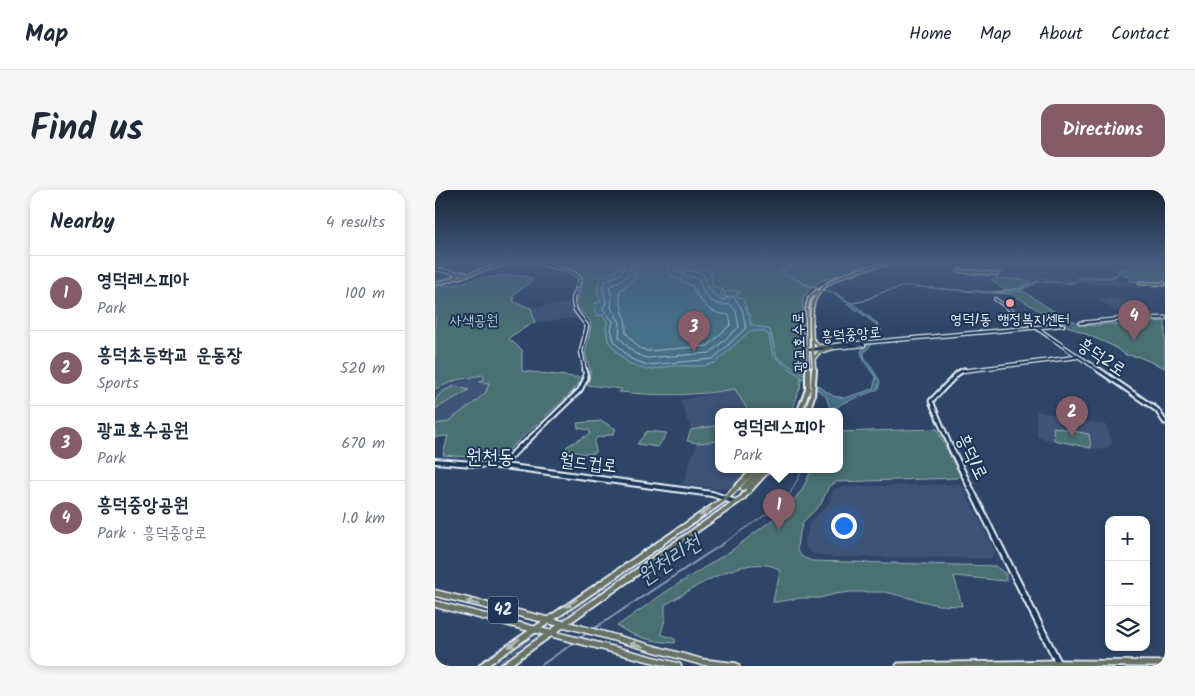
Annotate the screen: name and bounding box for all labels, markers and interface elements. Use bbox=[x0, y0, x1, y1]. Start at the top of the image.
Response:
text: Map bbox=[25, 15, 68, 54]
text: Home bbox=[909, 20, 952, 49]
text: Map bbox=[980, 20, 1011, 49]
text: About bbox=[1039, 20, 1083, 49]
text: Contact bbox=[1111, 20, 1170, 49]
text: Find us bbox=[30, 102, 143, 158]
button: Directions bbox=[1041, 104, 1165, 157]
text: Nearby bbox=[50, 206, 115, 239]
text: 4 results bbox=[326, 210, 385, 235]
text: 영덕레스피아 bbox=[97, 266, 189, 296]
text: 1 bbox=[64, 281, 68, 306]
text: 100 m bbox=[345, 281, 385, 306]
text: Park bbox=[97, 296, 126, 321]
marker: 영덕1동 행정복지센터 bbox=[1004, 297, 1016, 309]
pin: 4 bbox=[1118, 300, 1150, 341]
place label: 영덕1동 행정복지센터 bbox=[950, 308, 1070, 332]
park label: 사색공원 bbox=[450, 309, 498, 333]
pin: 3 bbox=[678, 311, 710, 352]
street label: 광교호수로 bbox=[787, 311, 813, 373]
street label: 흥덕중앙로 bbox=[820, 320, 882, 350]
street label: 흥덕2로 bbox=[1071, 331, 1131, 385]
text: 흥덕초등학교 운동장 bbox=[97, 341, 242, 371]
text: 2 bbox=[61, 356, 71, 381]
text: 520 m bbox=[340, 356, 385, 381]
text: Sports bbox=[97, 371, 139, 396]
pin: 2 bbox=[1056, 396, 1088, 437]
popup bbox=[715, 408, 843, 473]
text: 영덕레스피아 bbox=[733, 413, 825, 443]
text: 광교호수공원 bbox=[97, 416, 189, 446]
street label: 흥덕1로 bbox=[947, 429, 995, 485]
text: 3 bbox=[62, 431, 70, 456]
text: 670 m bbox=[342, 431, 385, 456]
district label: 원천동 bbox=[466, 442, 514, 474]
text: Park bbox=[733, 443, 762, 468]
text: Park bbox=[97, 446, 126, 471]
street label: 월드컵로 bbox=[557, 446, 619, 482]
pin: 1 bbox=[763, 489, 795, 530]
text: 흥덕중앙공원 bbox=[97, 491, 189, 521]
text: 4 bbox=[62, 506, 70, 531]
text: 1.0 km bbox=[342, 506, 385, 531]
one-way arrow bbox=[699, 507, 712, 517]
your location bbox=[831, 513, 857, 539]
map controls bbox=[1105, 516, 1150, 651]
button: + bbox=[1105, 516, 1150, 561]
text: Park · 흥덕중앙로 bbox=[97, 521, 207, 546]
water label: 원천리천 bbox=[631, 525, 711, 595]
button: − bbox=[1105, 561, 1150, 606]
road number: 42 bbox=[488, 596, 518, 624]
one-way arrow bbox=[466, 598, 481, 606]
one-way arrow bbox=[564, 599, 578, 608]
button: layers bbox=[1105, 606, 1150, 651]
one-way arrow bbox=[507, 638, 521, 648]
one-way arrow bbox=[629, 641, 645, 649]

